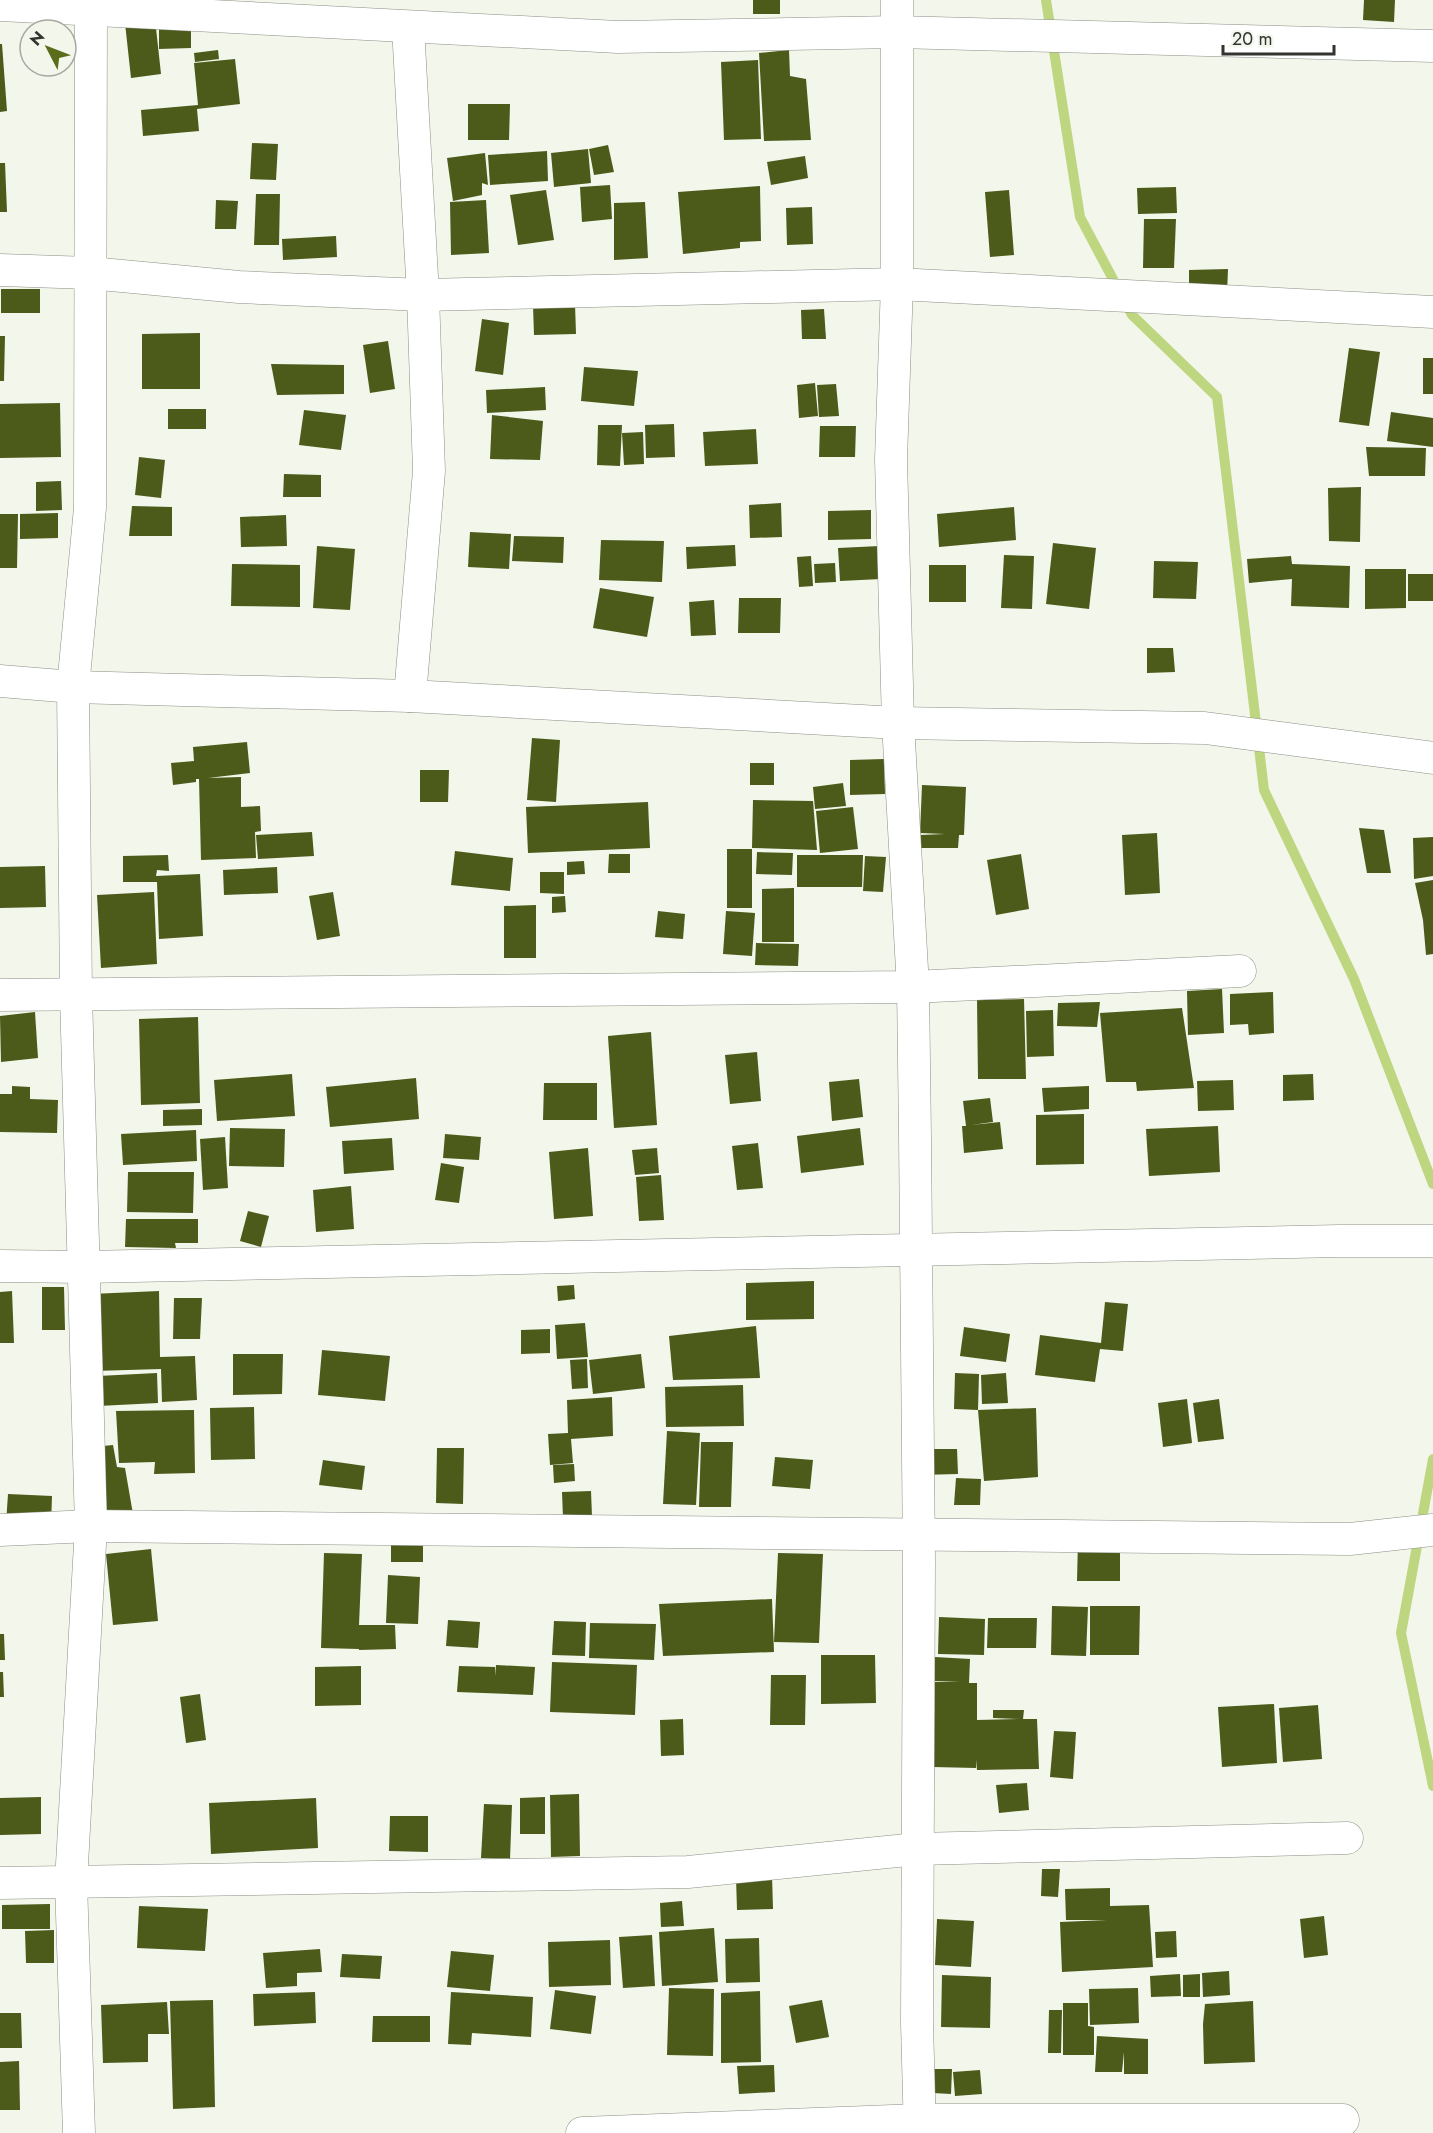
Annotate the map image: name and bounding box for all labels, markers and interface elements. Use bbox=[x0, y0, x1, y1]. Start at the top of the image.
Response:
north arrow bbox=[18, 18, 78, 78]
scale bar bbox=[1223, 18, 1334, 56]
text: N bbox=[24, 26, 50, 51]
text: 20 m bbox=[1232, 26, 1272, 52]

